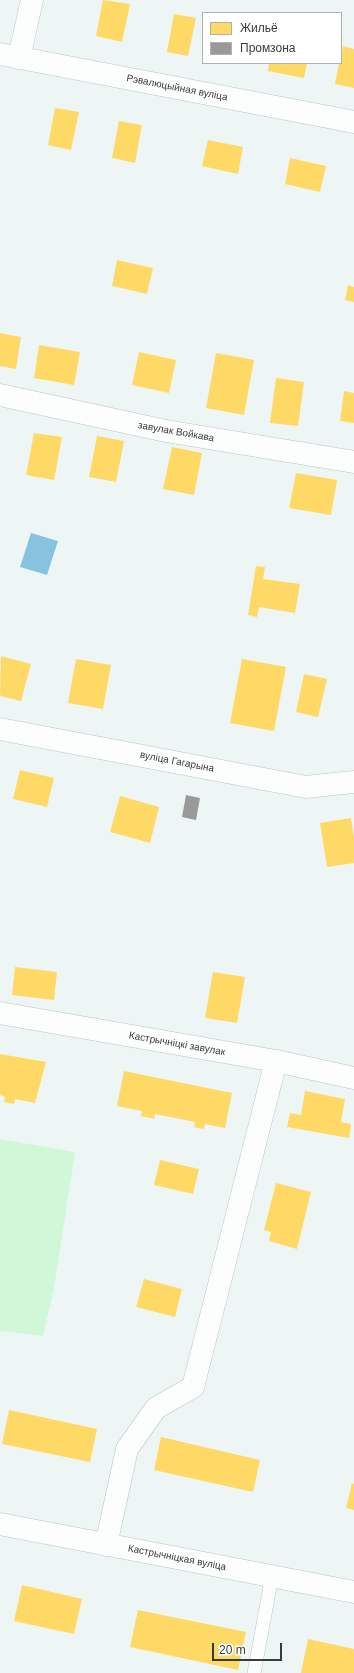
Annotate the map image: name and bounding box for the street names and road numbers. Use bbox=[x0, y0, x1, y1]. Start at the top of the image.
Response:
street label: Рэвалюцыйная вуліца bbox=[125, 72, 229, 104]
street label: завулак Войкава bbox=[137, 419, 215, 445]
street label: вуліца Гагарына bbox=[139, 749, 215, 775]
street label: Кастрычніцкі завулак bbox=[128, 1030, 226, 1058]
street label: Кастрычніцкая вуліца bbox=[127, 1543, 227, 1573]

